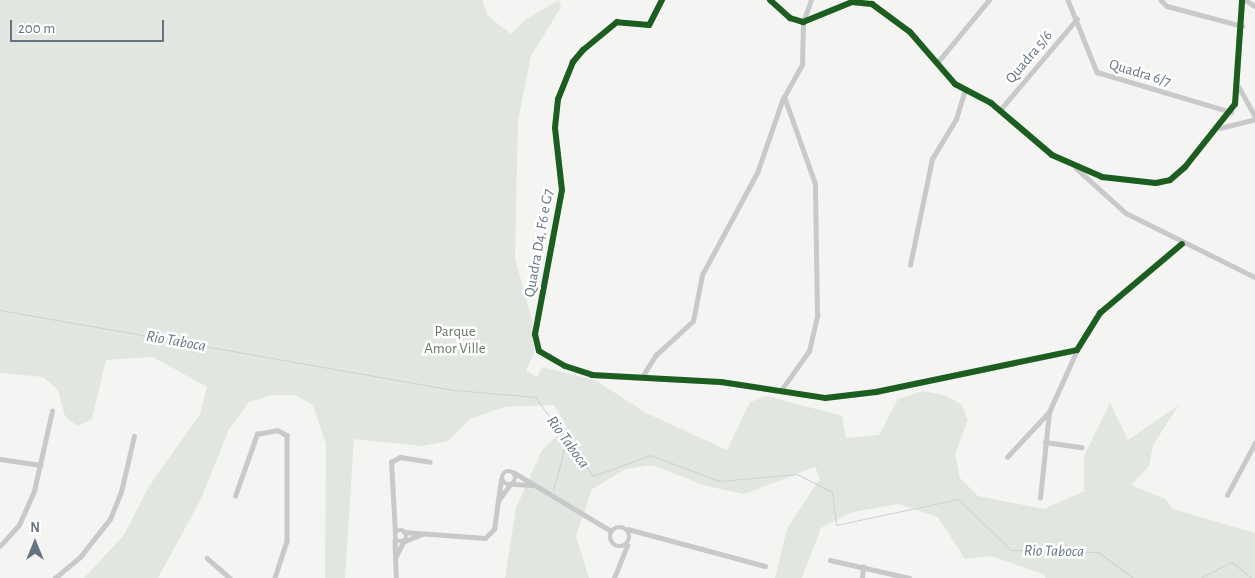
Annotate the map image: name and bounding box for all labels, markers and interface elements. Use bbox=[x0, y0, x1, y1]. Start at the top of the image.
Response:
scale bar bbox=[12, 10, 166, 42]
text: 200 m bbox=[18, 21, 55, 36]
street label: Quadra 5/6 bbox=[1002, 27, 1056, 87]
street label: Quadra 6/7 bbox=[1107, 55, 1173, 91]
street label: Quadra D4, F6 e G7 bbox=[521, 188, 557, 298]
park label: Parque Amor Ville bbox=[424, 322, 486, 357]
water label: Rio Taboca bbox=[145, 326, 207, 356]
water label: Rio Taboca bbox=[542, 412, 594, 472]
north arrow bbox=[10, 518, 60, 568]
text: N bbox=[30, 521, 40, 535]
water label: Rio Taboca bbox=[1024, 541, 1084, 561]

